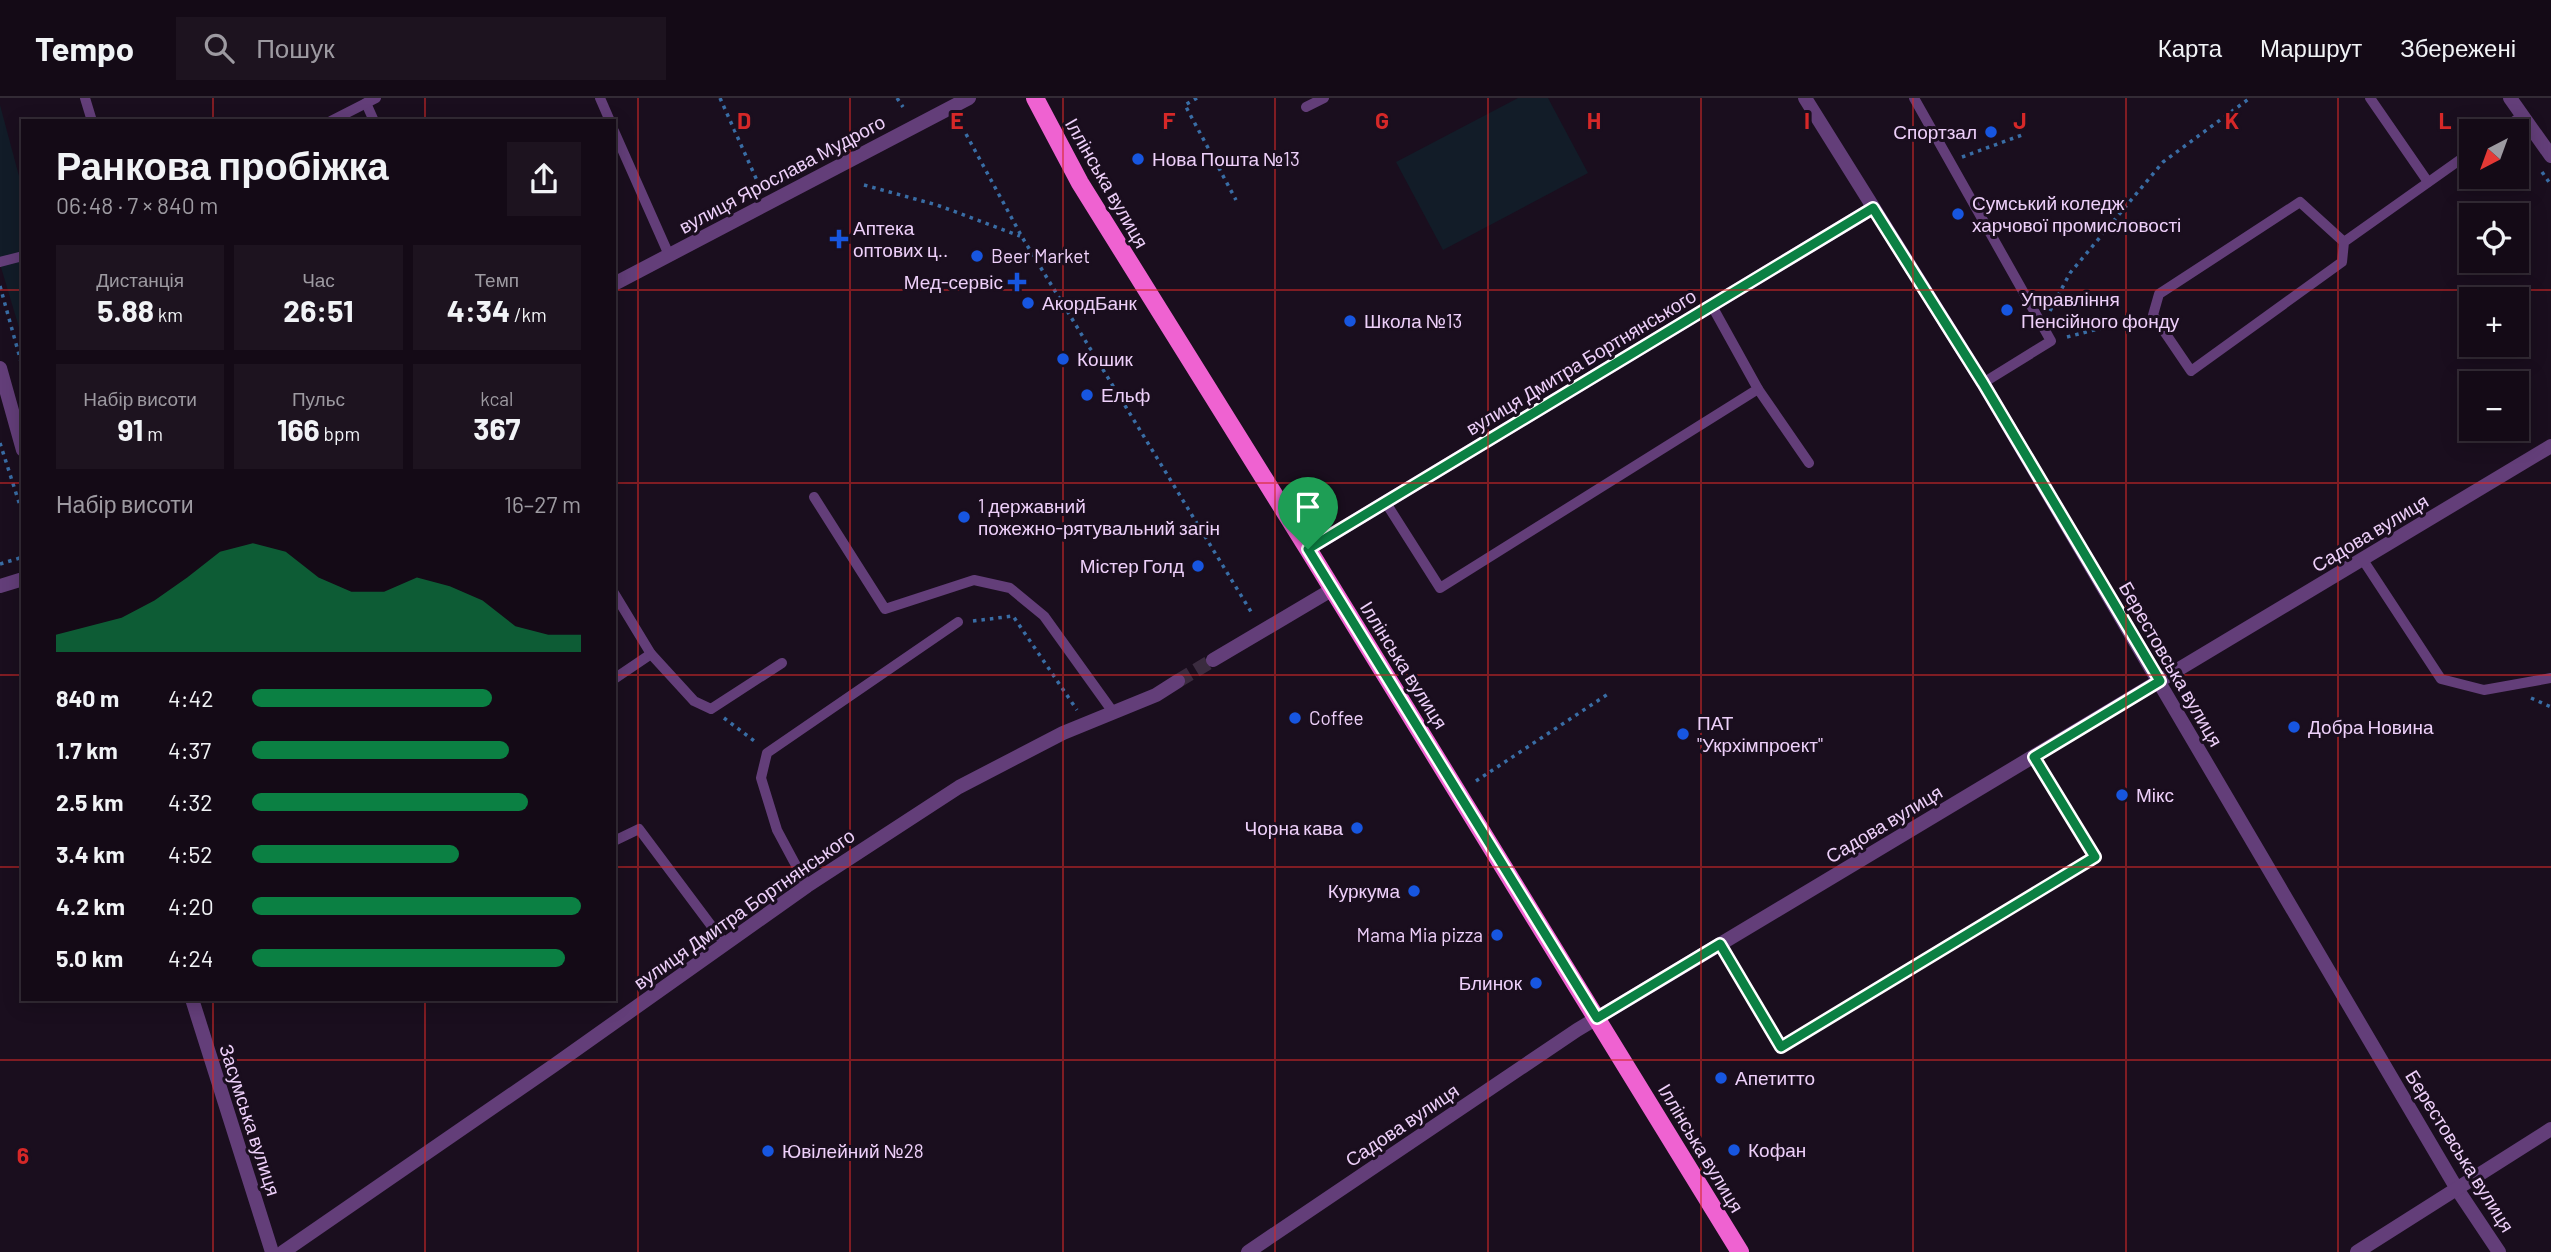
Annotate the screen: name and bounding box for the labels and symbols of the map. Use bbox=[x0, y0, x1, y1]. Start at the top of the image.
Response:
text: D bbox=[737, 106, 751, 134]
text: E bbox=[950, 106, 964, 134]
text: F bbox=[1163, 106, 1176, 134]
text: G bbox=[1375, 106, 1389, 134]
text: H bbox=[1587, 106, 1601, 134]
text: I bbox=[1804, 106, 1810, 134]
text: J bbox=[2013, 106, 2027, 134]
text: K bbox=[2225, 106, 2239, 134]
text: L bbox=[2438, 106, 2452, 134]
street label: вулиця Ярослава Мудрого bbox=[675, 109, 889, 238]
street label: Іллінська вулиця bbox=[1061, 114, 1154, 252]
north arrow bbox=[2459, 119, 2529, 189]
place label: Спортзал bbox=[1893, 120, 1977, 143]
marker: Спортзал bbox=[1983, 124, 1999, 140]
place label: Нова Пошта №13 bbox=[1152, 147, 1300, 170]
marker: Нова Пошта №13 bbox=[1130, 151, 1146, 167]
place label: Сумський коледж харчової промисловості bbox=[1972, 191, 2181, 236]
marker: Сумський коледж харчової промисловості bbox=[1950, 206, 1966, 222]
place label: Аптека оптових ц.. bbox=[853, 216, 948, 261]
marker: Аптека оптових ц.. bbox=[831, 231, 847, 247]
place label: Beer Market bbox=[991, 244, 1090, 267]
marker: Beer Market bbox=[969, 248, 985, 264]
place label: Мед-сервіс bbox=[904, 270, 1003, 293]
marker: Мед-сервіс bbox=[1009, 274, 1025, 290]
street label: вулиця Дмитра Бортнянського bbox=[1462, 284, 1700, 440]
place label: Управління Пенсійного фонду bbox=[2021, 287, 2180, 332]
place label: АкордБанк bbox=[1042, 291, 1138, 314]
marker: АкордБанк bbox=[1020, 295, 1036, 311]
marker: Управління Пенсійного фонду bbox=[1999, 302, 2015, 318]
place label: Школа №13 bbox=[1364, 309, 1462, 332]
marker: Школа №13 bbox=[1342, 313, 1358, 329]
place label: Кошик bbox=[1077, 347, 1133, 370]
marker: Кошик bbox=[1055, 351, 1071, 367]
place label: Ельф bbox=[1101, 383, 1150, 406]
marker: Ельф bbox=[1079, 387, 1095, 403]
pin bbox=[1278, 477, 1338, 549]
street label: Садова вулиця bbox=[2307, 489, 2432, 576]
place label: 1 державний пожежно-рятувальний загін bbox=[978, 494, 1220, 539]
marker: 1 державний пожежно-рятувальний загін bbox=[956, 509, 972, 525]
place label: Містер Голд bbox=[1080, 554, 1184, 577]
marker: Містер Голд bbox=[1190, 558, 1206, 574]
street label: Берестовська вулиця bbox=[2115, 577, 2228, 750]
street label: Іллінська вулиця bbox=[1356, 597, 1453, 733]
place label: Coffee bbox=[1309, 706, 1364, 729]
marker: Coffee bbox=[1287, 710, 1303, 726]
place label: ПАТ "Укрхімпроект" bbox=[1697, 711, 1823, 756]
place label: Добра Новина bbox=[2308, 715, 2434, 738]
marker: Добра Новина bbox=[2286, 719, 2302, 735]
marker: ПАТ "Укрхімпроект" bbox=[1675, 726, 1691, 742]
street label: Садова вулиця bbox=[1821, 780, 1946, 867]
place label: Мікс bbox=[2136, 783, 2174, 806]
marker: Мікс bbox=[2114, 787, 2130, 803]
place label: Чорна кава bbox=[1245, 816, 1343, 839]
marker: Чорна кава bbox=[1349, 820, 1365, 836]
street label: вулиця Дмитра Бортнянського bbox=[629, 823, 859, 994]
place label: Куркума bbox=[1328, 879, 1400, 902]
marker: Куркума bbox=[1406, 883, 1422, 899]
place label: Mama Mia pizza bbox=[1357, 923, 1483, 946]
marker: Mama Mia pizza bbox=[1489, 927, 1505, 943]
place label: Блинок bbox=[1459, 971, 1523, 994]
marker: Блинок bbox=[1528, 975, 1544, 991]
street label: Засумська вулиця bbox=[215, 1041, 286, 1199]
street label: Берестовська вулиця bbox=[2401, 1065, 2520, 1236]
place label: Апетитто bbox=[1735, 1066, 1815, 1089]
marker: Апетитто bbox=[1713, 1070, 1729, 1086]
street label: Садова вулиця bbox=[1341, 1078, 1463, 1171]
street label: Іллінська вулиця bbox=[1654, 1079, 1749, 1216]
place label: Кофан bbox=[1748, 1138, 1806, 1161]
place label: Ювілейний №28 bbox=[782, 1139, 924, 1162]
text: 6 bbox=[17, 1141, 29, 1169]
marker: Кофан bbox=[1726, 1142, 1742, 1158]
marker: Ювілейний №28 bbox=[760, 1143, 776, 1159]

